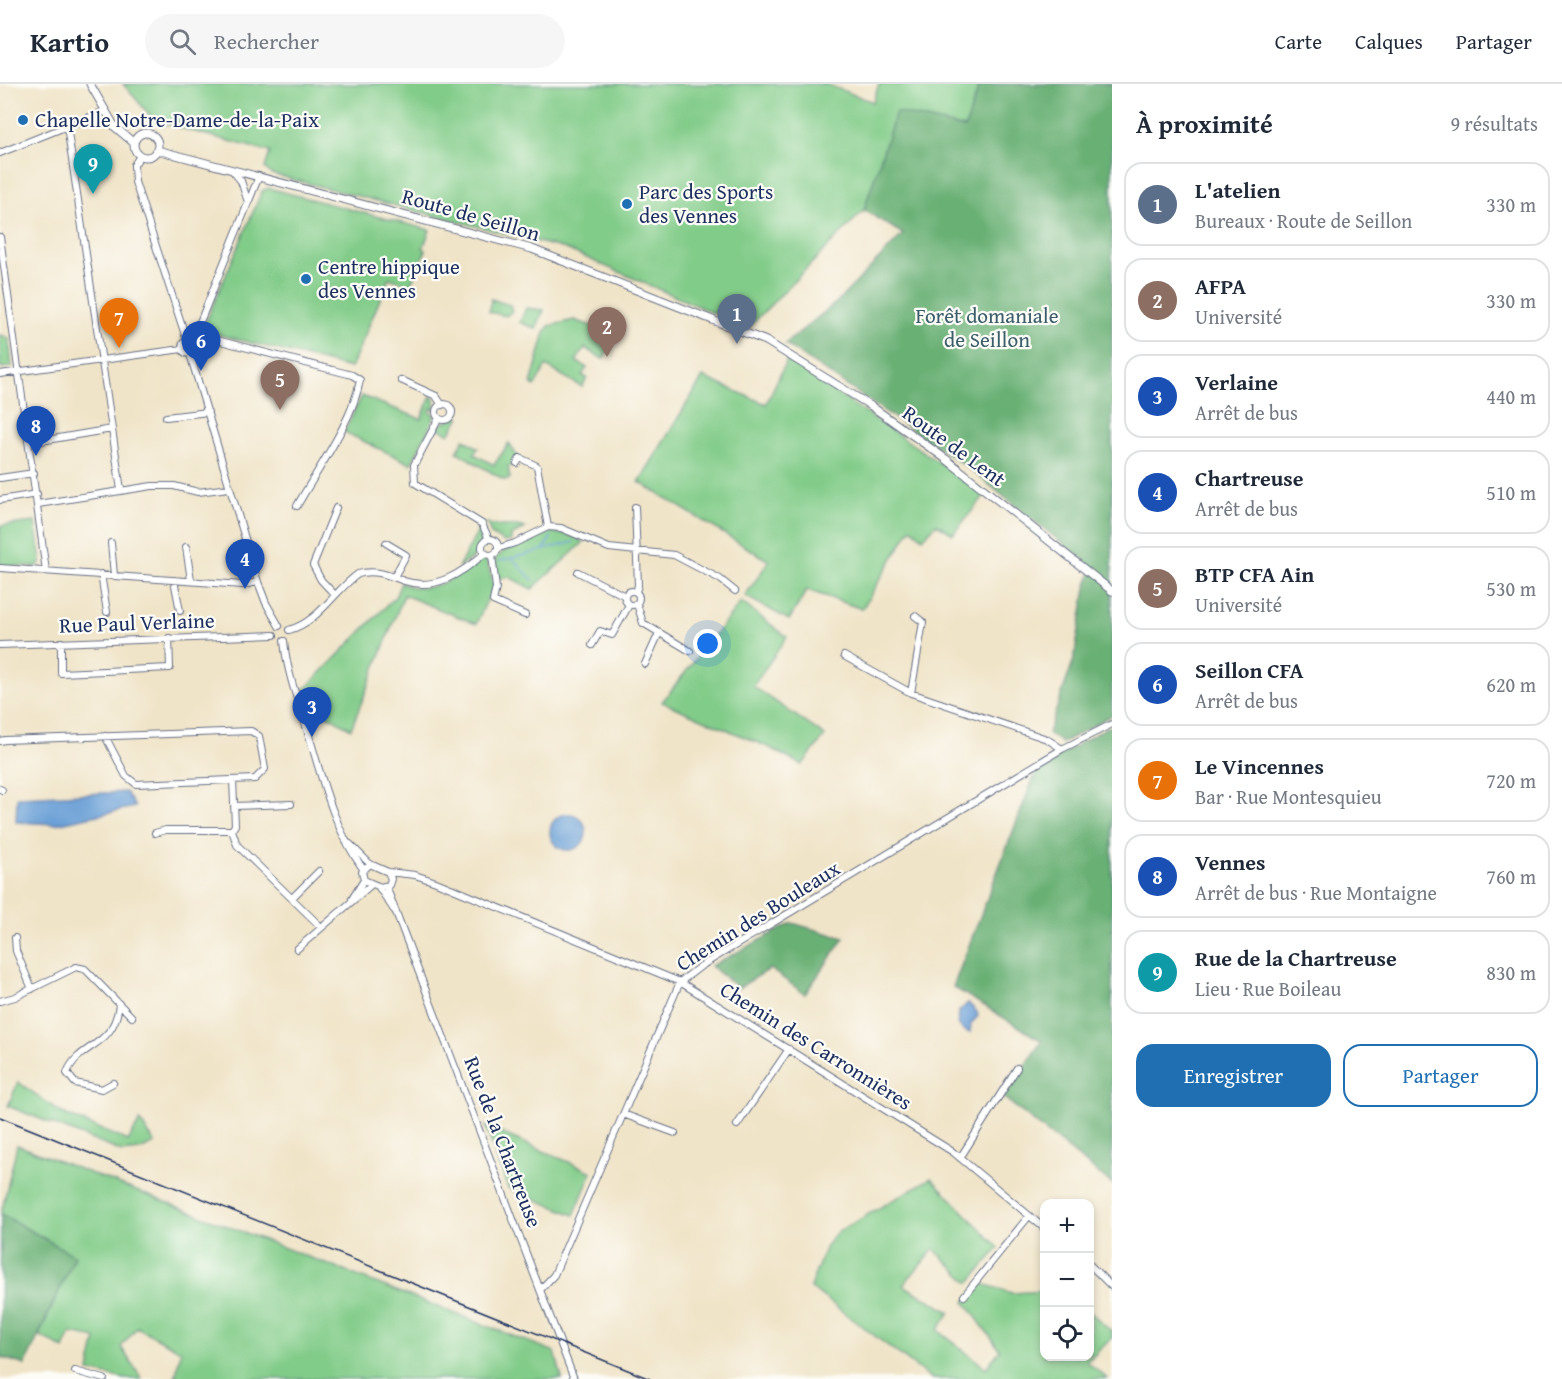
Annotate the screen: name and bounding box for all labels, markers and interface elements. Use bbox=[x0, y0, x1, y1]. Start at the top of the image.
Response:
search box bbox=[145, 14, 565, 68]
text: Kartio bbox=[30, 21, 109, 62]
icon: search bbox=[166, 25, 199, 58]
text: Rechercher bbox=[214, 25, 319, 57]
text: Carte bbox=[1275, 26, 1322, 57]
text: Calques bbox=[1355, 26, 1423, 57]
text: Partager bbox=[1456, 26, 1532, 57]
place label: Chapelle Notre-Dame-de-la-Paix bbox=[35, 104, 319, 135]
text: À proximité bbox=[1136, 104, 1273, 143]
text: 9 résultats bbox=[1450, 109, 1538, 138]
marker: Chapelle Notre-Dame-de-la-Paix bbox=[16, 113, 30, 127]
pin: 9 bbox=[74, 144, 112, 194]
text: L'atelien bbox=[1195, 174, 1280, 206]
place label: Parc des Sports des Vennes bbox=[639, 176, 773, 231]
street label: Route de Seillon bbox=[399, 180, 544, 249]
text: 1 bbox=[1152, 190, 1163, 219]
text: 330 m bbox=[1486, 190, 1536, 219]
marker: Parc des Sports des Vennes bbox=[620, 197, 634, 211]
text: Bureaux · Route de Seillon bbox=[1195, 206, 1412, 235]
place label: Centre hippique des Vennes bbox=[318, 251, 460, 306]
text: AFPA bbox=[1195, 270, 1246, 302]
marker: Centre hippique des Vennes bbox=[299, 272, 313, 286]
text: 2 bbox=[1152, 286, 1163, 315]
text: 330 m bbox=[1486, 286, 1536, 315]
pin: 1 bbox=[718, 294, 756, 344]
pin: 7 bbox=[100, 298, 138, 348]
park label: Forêt domaniale de Seillon bbox=[915, 300, 1059, 355]
text: Université bbox=[1195, 302, 1282, 331]
pin: 2 bbox=[588, 308, 626, 357]
pin: 6 bbox=[182, 322, 220, 371]
pin: 5 bbox=[260, 360, 300, 410]
text: Verlaine bbox=[1195, 366, 1278, 398]
text: 3 bbox=[1152, 382, 1163, 411]
text: 440 m bbox=[1486, 382, 1536, 411]
street label: Route de Lent bbox=[896, 397, 1013, 494]
text: Arrêt de bus bbox=[1195, 398, 1298, 427]
pin: 8 bbox=[16, 406, 56, 456]
text: Chartreuse bbox=[1195, 462, 1304, 494]
text: 4 bbox=[1152, 478, 1163, 507]
text: 510 m bbox=[1486, 478, 1536, 507]
text: Arrêt de bus bbox=[1195, 494, 1298, 523]
pin: 4 bbox=[226, 540, 264, 589]
text: BTP CFA Ain bbox=[1195, 558, 1314, 590]
text: 5 bbox=[1152, 574, 1163, 603]
text: 530 m bbox=[1486, 574, 1536, 603]
text: Université bbox=[1195, 590, 1282, 619]
street label: Rue Paul Verlaine bbox=[59, 604, 215, 641]
your location bbox=[693, 629, 722, 658]
text: Seillon CFA bbox=[1195, 654, 1304, 686]
text: 6 bbox=[1152, 670, 1163, 699]
text: 620 m bbox=[1486, 670, 1536, 699]
text: Arrêt de bus bbox=[1195, 686, 1298, 715]
pin: 3 bbox=[292, 688, 332, 737]
text: Le Vincennes bbox=[1195, 750, 1324, 782]
text: 7 bbox=[1152, 766, 1163, 795]
text: 720 m bbox=[1486, 766, 1536, 795]
text: Bar · Rue Montesquieu bbox=[1195, 782, 1382, 811]
text: Vennes bbox=[1195, 846, 1266, 878]
street label: Chemin des Bouleaux bbox=[670, 852, 846, 979]
text: 8 bbox=[1152, 862, 1163, 891]
text: 760 m bbox=[1486, 862, 1536, 891]
text: Arrêt de bus · Rue Montaigne bbox=[1195, 878, 1437, 907]
text: Rue de la Chartreuse bbox=[1195, 942, 1397, 974]
text: 9 bbox=[1152, 958, 1163, 987]
text: 830 m bbox=[1486, 958, 1536, 987]
street label: Chemin des Carronnières bbox=[714, 974, 918, 1117]
text: Lieu · Rue Boileau bbox=[1195, 974, 1341, 1003]
button: Enregistrer bbox=[1136, 1044, 1331, 1107]
button: Partager bbox=[1343, 1044, 1538, 1107]
street label: Rue de la Chartreuse bbox=[457, 1052, 550, 1232]
map controls bbox=[1040, 1199, 1094, 1361]
button: + bbox=[1040, 1199, 1094, 1253]
button: − bbox=[1040, 1253, 1094, 1307]
button: locate bbox=[1040, 1307, 1094, 1361]

